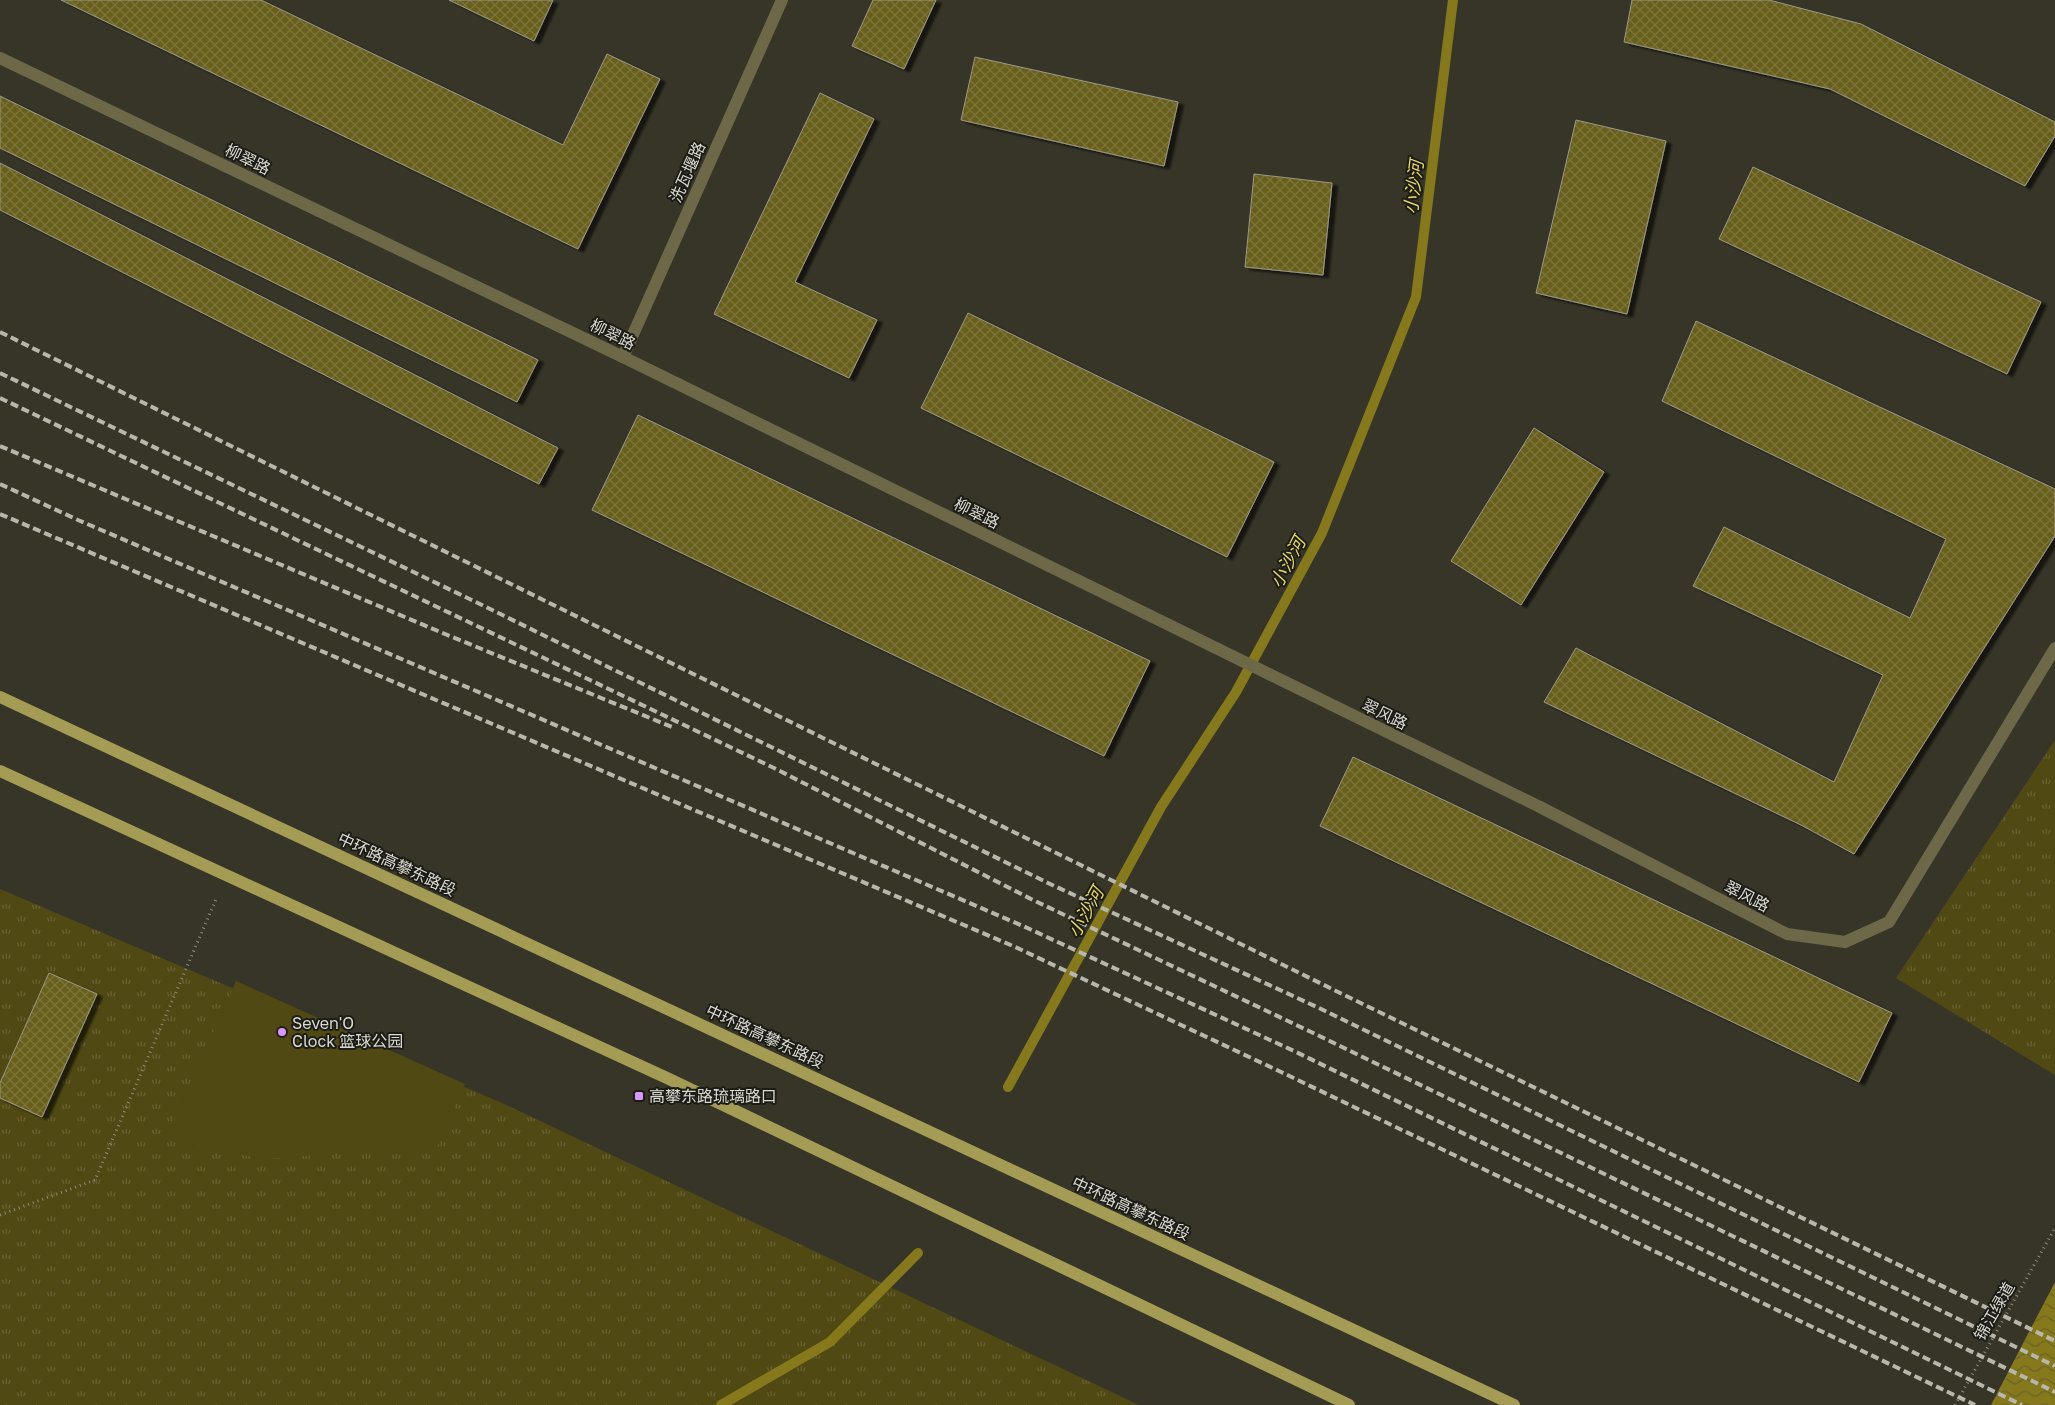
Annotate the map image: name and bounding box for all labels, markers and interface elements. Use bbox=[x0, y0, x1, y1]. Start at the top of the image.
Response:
street label: 柳翠路 bbox=[222, 139, 274, 179]
street label: 洗瓦堰路 bbox=[665, 139, 709, 205]
water label: 小沙河 bbox=[1399, 156, 1428, 215]
street label: 柳翠路 bbox=[587, 314, 639, 354]
street label: 柳翠路 bbox=[951, 493, 1003, 533]
water label: 小沙河 bbox=[1265, 530, 1311, 591]
street label: 翠风路 bbox=[1359, 694, 1411, 734]
street label: 中环路高攀东路段 bbox=[335, 828, 459, 900]
street label: 翠风路 bbox=[1721, 876, 1773, 916]
water label: 小沙河 bbox=[1062, 880, 1109, 941]
street label: 中环路高攀东路段 bbox=[703, 1000, 827, 1072]
place label: Seven'O Clock 篮球公园 bbox=[292, 1013, 403, 1051]
marker: Seven'O Clock 篮球公园 bbox=[276, 1026, 288, 1038]
place label: 高攀东路琉璃路口 bbox=[649, 1086, 777, 1106]
marker: 高攀东路琉璃路口 bbox=[633, 1090, 645, 1102]
street label: 中环路高攀东路段 bbox=[1069, 1172, 1193, 1244]
street label: 锦江绿道 bbox=[1969, 1278, 2019, 1344]

